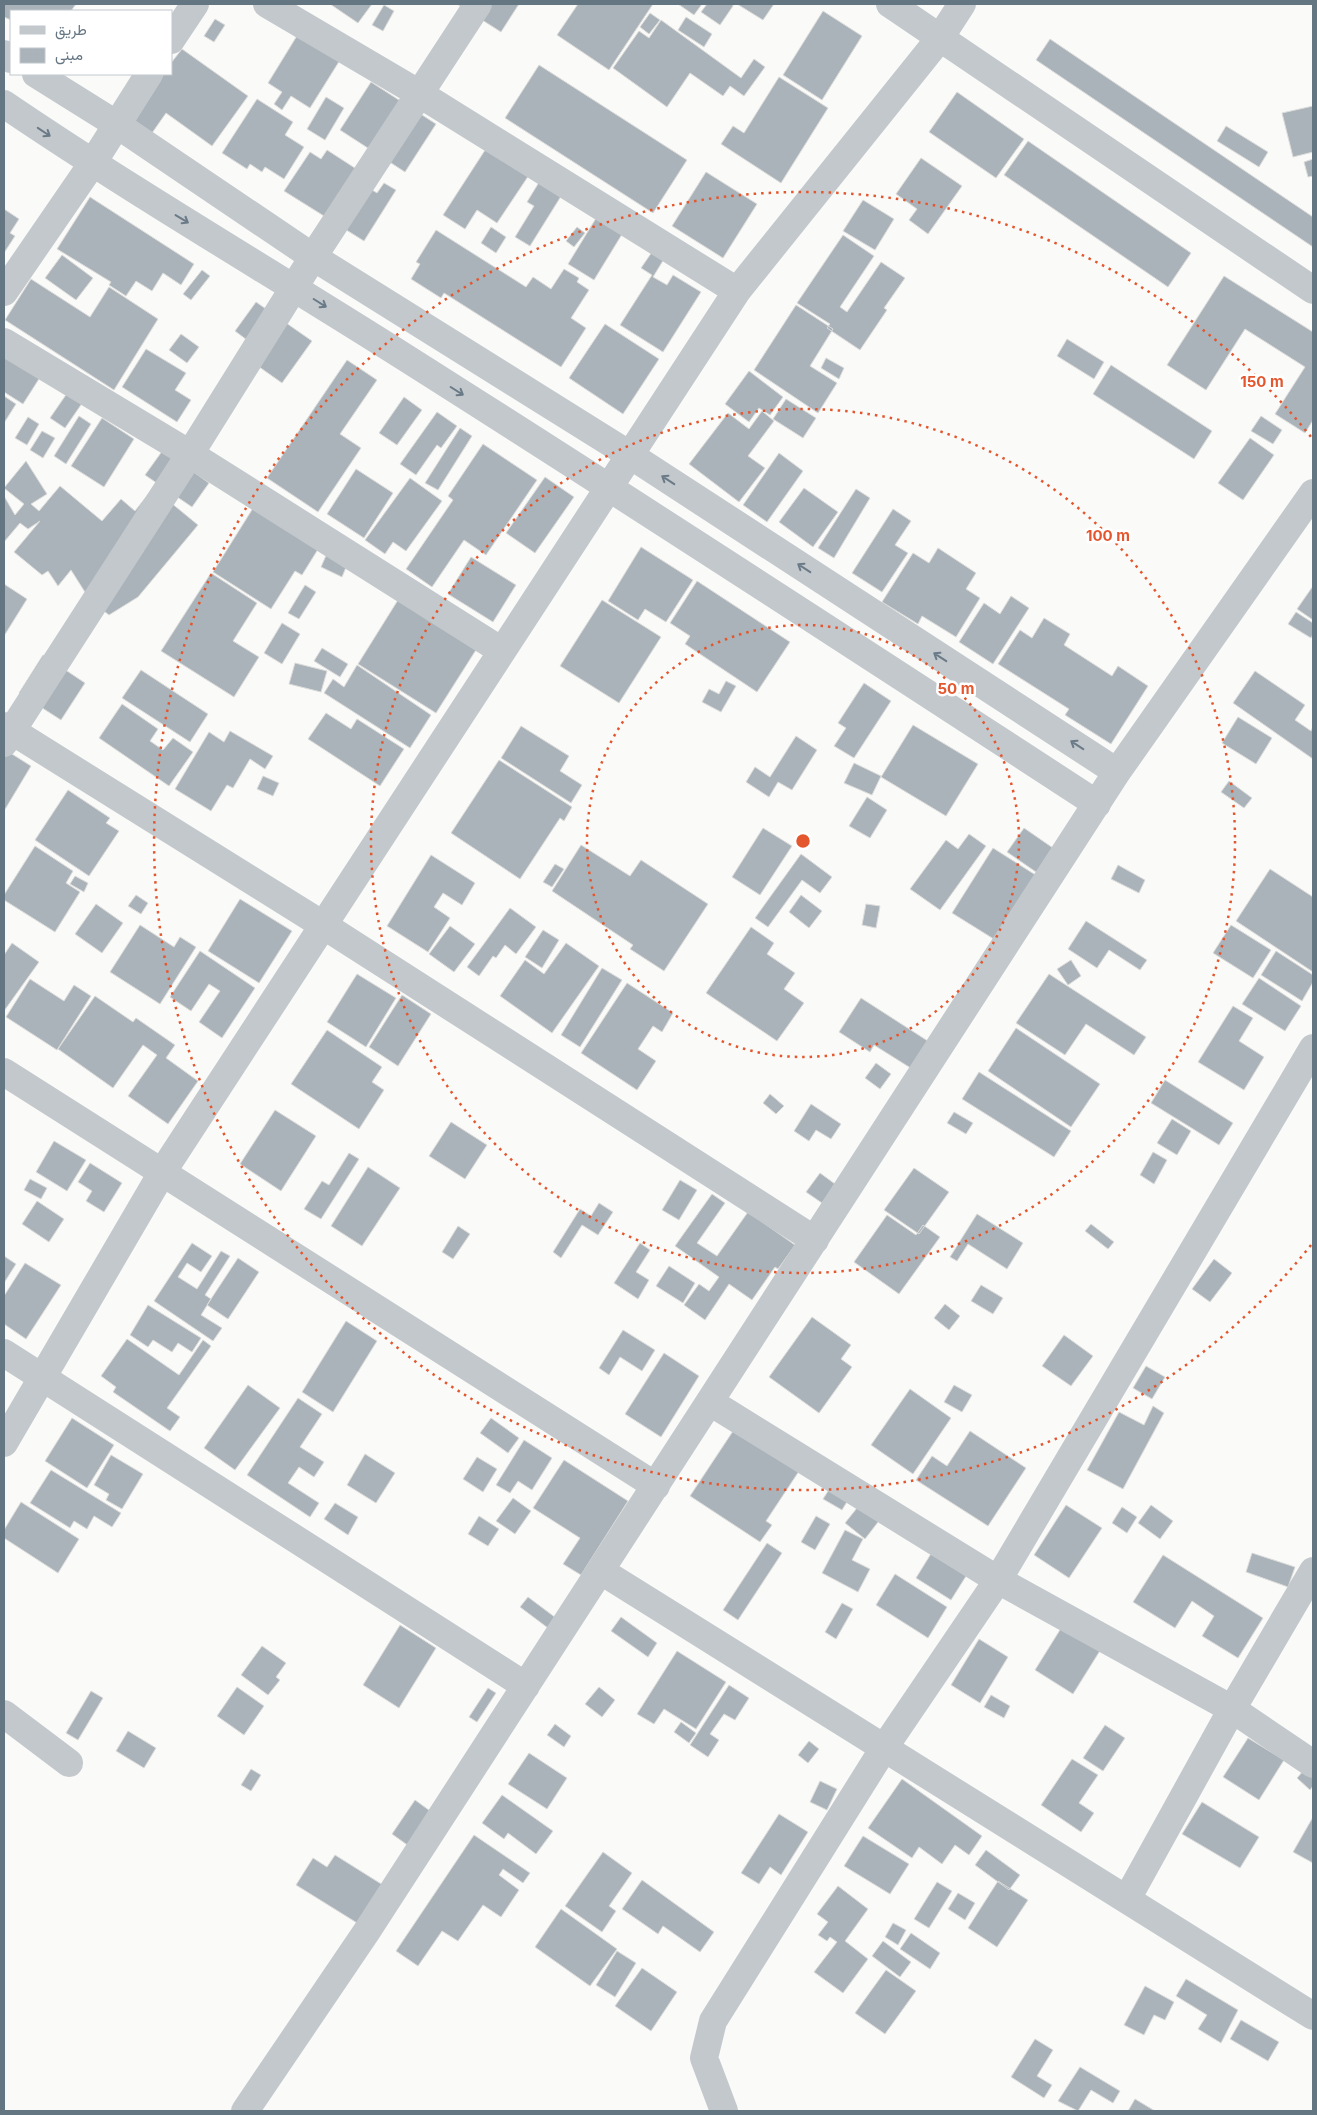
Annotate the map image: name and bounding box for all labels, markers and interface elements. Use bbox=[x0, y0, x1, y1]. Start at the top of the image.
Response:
legend bbox=[10, 10, 172, 75]
text: طريق bbox=[55, 20, 87, 40]
text: مبنى bbox=[55, 45, 83, 65]
one-way arrow bbox=[37, 127, 51, 137]
one-way arrow bbox=[174, 214, 188, 224]
one-way arrow bbox=[313, 298, 327, 309]
text: 150 m bbox=[1240, 372, 1284, 391]
one-way arrow bbox=[450, 386, 464, 396]
one-way arrow bbox=[661, 474, 675, 484]
text: 100 m bbox=[1086, 526, 1130, 545]
one-way arrow bbox=[797, 563, 811, 573]
one-way arrow bbox=[934, 651, 948, 661]
text: 50 m bbox=[938, 679, 974, 698]
one-way arrow bbox=[1070, 740, 1084, 750]
centre of rings bbox=[794, 832, 812, 850]

